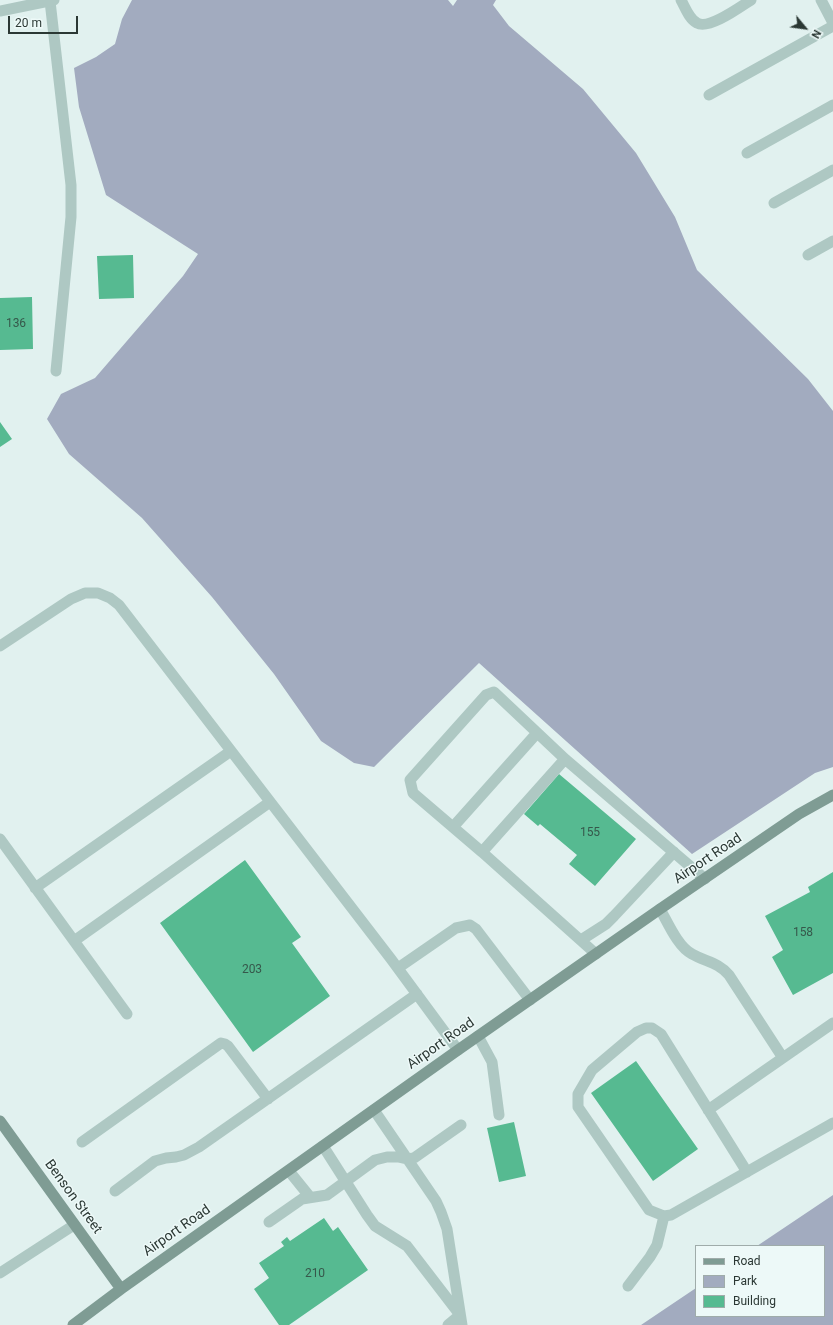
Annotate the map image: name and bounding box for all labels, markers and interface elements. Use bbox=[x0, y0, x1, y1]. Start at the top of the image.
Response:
scale bar bbox=[10, 8, 80, 34]
north arrow bbox=[785, 8, 825, 48]
text: 20 m bbox=[15, 16, 42, 30]
text: N bbox=[808, 28, 824, 41]
house number: 136 bbox=[6, 317, 26, 331]
house number: 155 bbox=[580, 826, 600, 840]
street label: Airport Road bbox=[671, 830, 745, 888]
house number: 158 bbox=[793, 926, 813, 940]
house number: 203 bbox=[242, 963, 262, 977]
street label: Airport Road bbox=[404, 1015, 478, 1073]
street label: Benson Street bbox=[41, 1157, 105, 1237]
street label: Airport Road bbox=[140, 1202, 214, 1260]
legend bbox=[695, 1245, 825, 1317]
text: Road bbox=[733, 1254, 761, 1268]
house number: 210 bbox=[305, 1267, 325, 1281]
text: Park bbox=[733, 1274, 757, 1288]
text: Building bbox=[733, 1294, 776, 1308]

